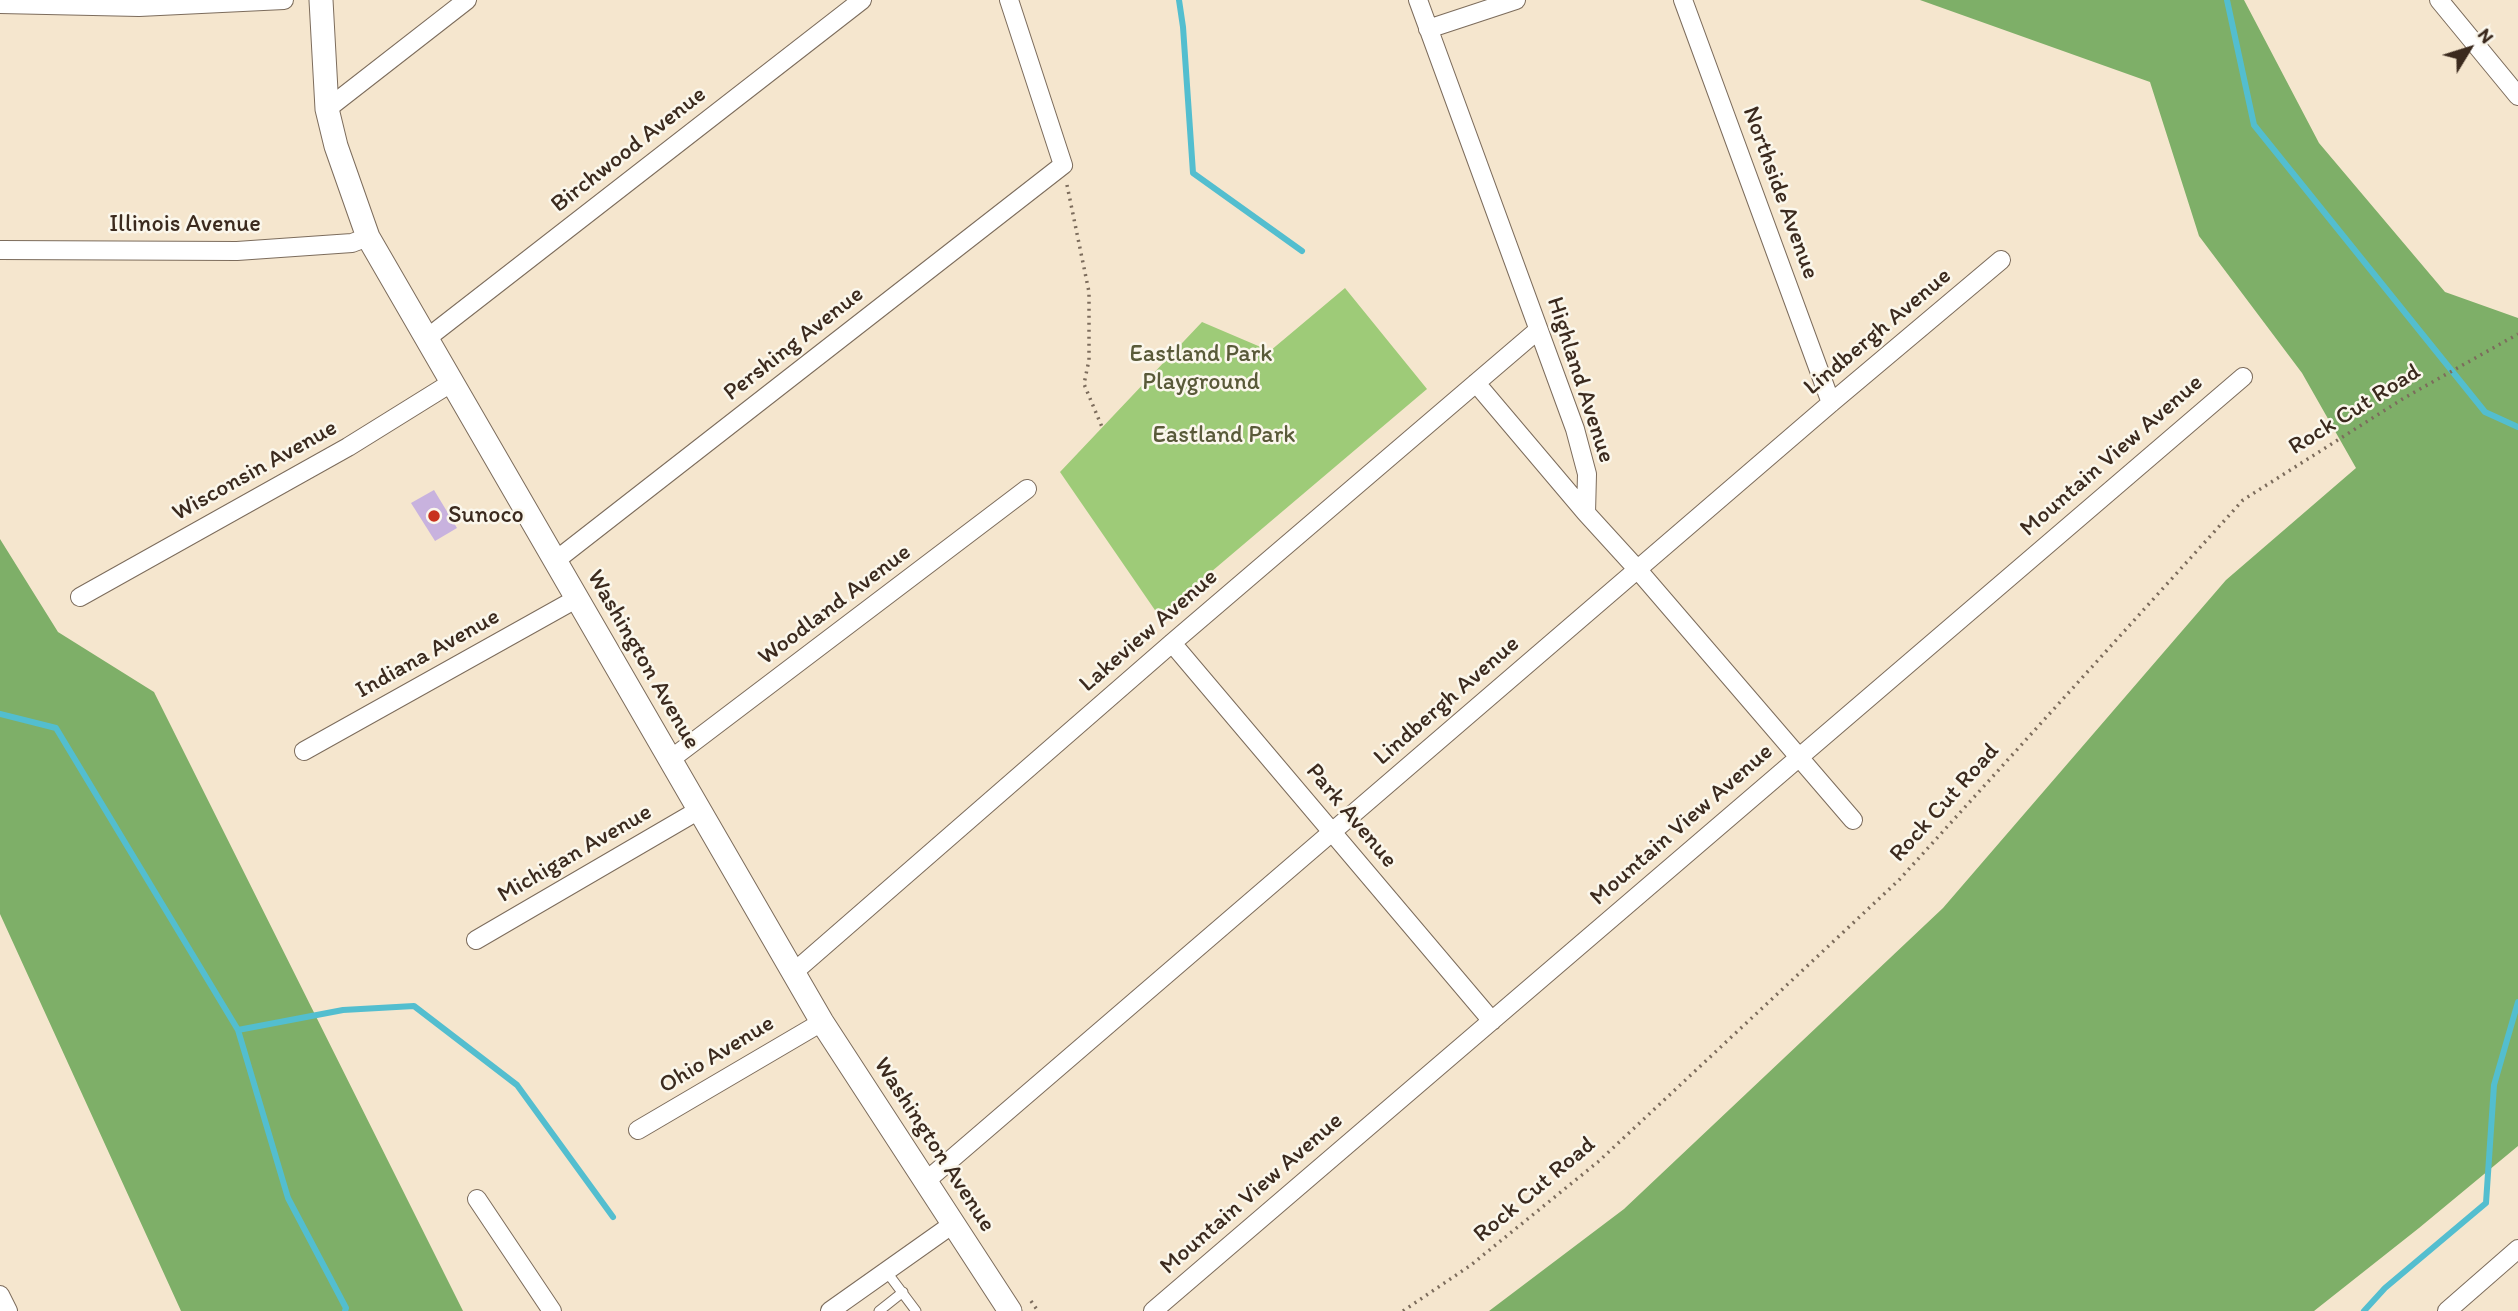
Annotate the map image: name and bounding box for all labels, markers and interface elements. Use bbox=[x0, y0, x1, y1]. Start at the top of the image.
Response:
north arrow bbox=[2434, 14, 2504, 84]
text: N bbox=[2473, 24, 2499, 48]
street label: Birchwood Avenue bbox=[546, 81, 712, 219]
street label: Northside Avenue bbox=[1735, 103, 1825, 283]
street label: Illinois Avenue bbox=[109, 211, 261, 239]
street label: Lindbergh Avenue bbox=[1798, 262, 1958, 402]
street label: Pershing Avenue bbox=[718, 280, 870, 408]
street label: Highland Avenue bbox=[1540, 293, 1620, 467]
park label: Eastland Park Playground bbox=[1129, 341, 1273, 397]
street label: Rock Cut Road bbox=[2284, 358, 2426, 462]
street label: Mountain View Avenue bbox=[2015, 369, 2209, 543]
street label: Wisconsin Avenue bbox=[168, 414, 342, 528]
park label: Eastland Park bbox=[1152, 422, 1296, 450]
place label: Sunoco bbox=[448, 502, 524, 530]
marker: Sunoco bbox=[426, 508, 442, 524]
street label: Woodland Avenue bbox=[753, 538, 917, 672]
street label: Lakeview Avenue bbox=[1074, 563, 1224, 699]
street label: Washington Avenue bbox=[580, 565, 706, 755]
street label: Indiana Avenue bbox=[351, 603, 505, 705]
street label: Lindbergh Avenue bbox=[1368, 630, 1526, 772]
street label: Mountain View Avenue bbox=[1585, 738, 1779, 912]
street label: Rock Cut Road bbox=[1884, 738, 2006, 868]
street label: Park Avenue bbox=[1299, 758, 1403, 874]
street label: Michigan Avenue bbox=[493, 798, 657, 910]
street label: Ohio Avenue bbox=[654, 1009, 780, 1101]
street label: Washington Avenue bbox=[867, 1052, 1001, 1238]
street label: Mountain View Avenue bbox=[1155, 1107, 1349, 1281]
street label: Rock Cut Road bbox=[1468, 1131, 1602, 1249]

